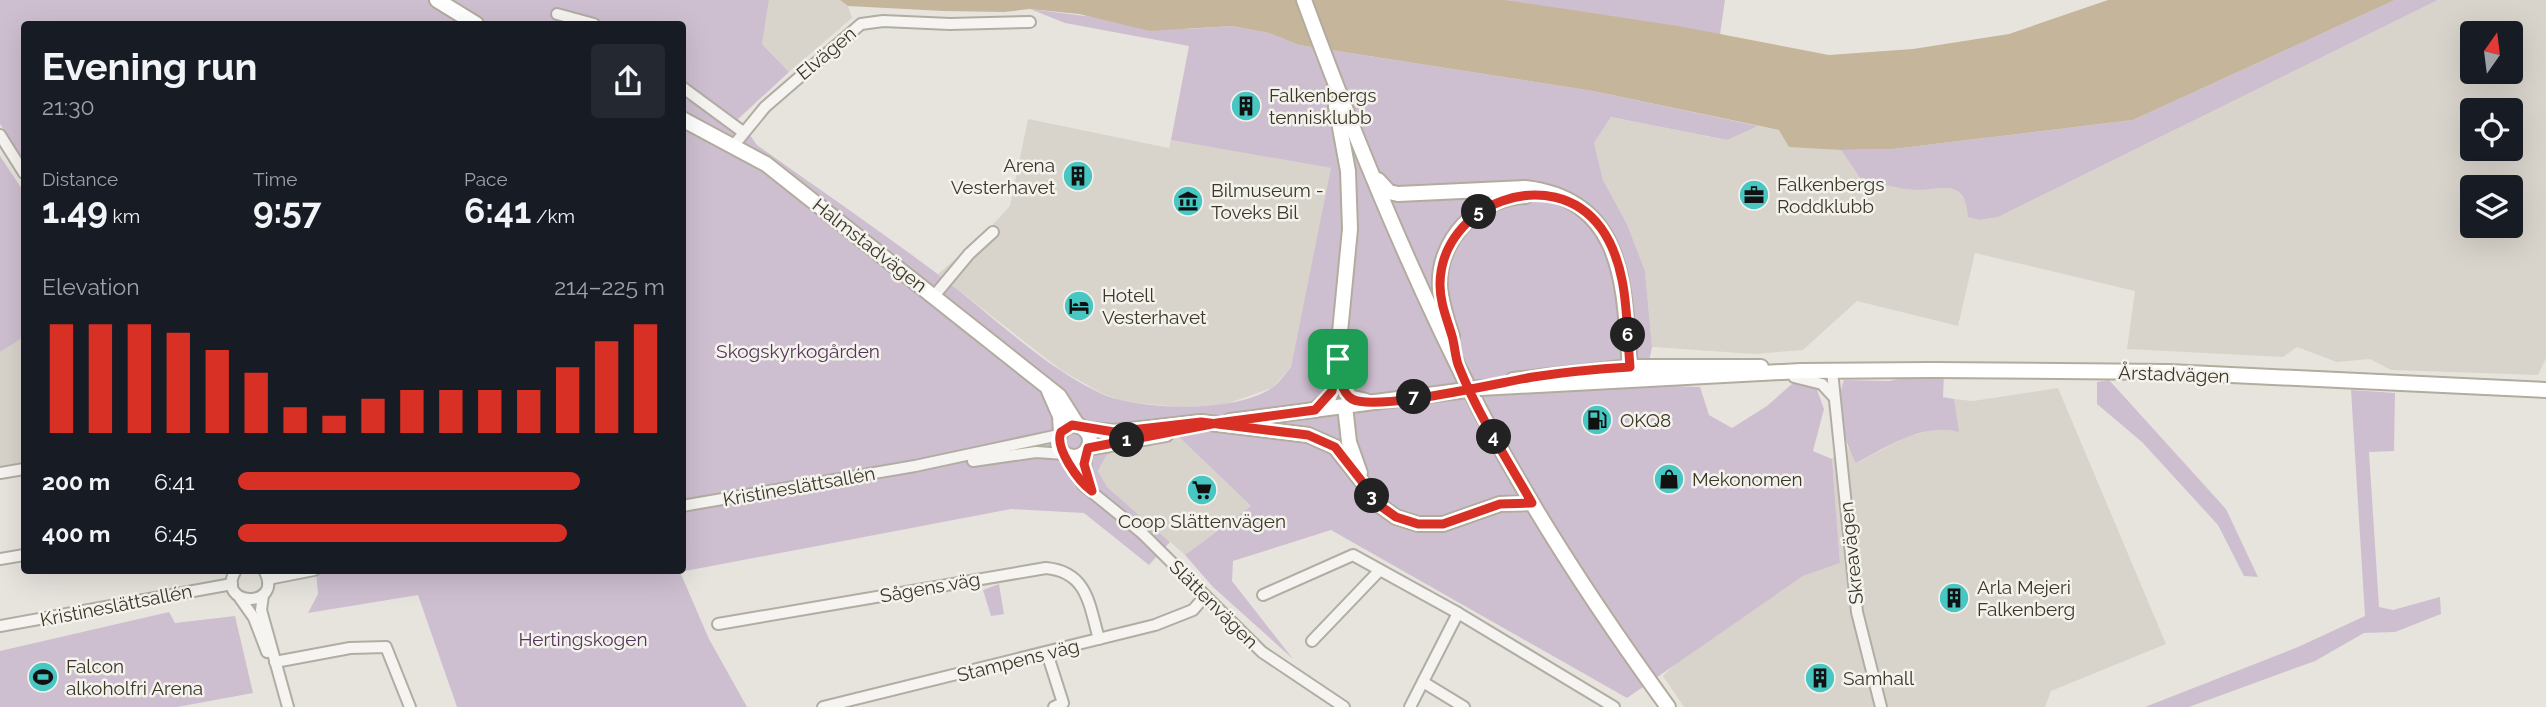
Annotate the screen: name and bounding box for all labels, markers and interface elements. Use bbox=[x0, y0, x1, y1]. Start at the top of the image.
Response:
north arrow bbox=[2460, 21, 2524, 84]
map controls bbox=[2460, 21, 2523, 238]
street label: Elvägen bbox=[792, 22, 860, 84]
text: Evening run bbox=[42, 44, 257, 89]
button: share bbox=[591, 44, 665, 118]
place label: Falkenbergs tennisklubb bbox=[1269, 84, 1376, 128]
building icon: Falkenbergs tennisklubb bbox=[1229, 89, 1263, 123]
text: 21:30 bbox=[42, 93, 95, 120]
button: locate bbox=[2460, 98, 2523, 161]
place label: Arena Vesterhavet bbox=[951, 154, 1056, 198]
building icon: Arena Vesterhavet bbox=[1061, 159, 1095, 193]
text: Distance bbox=[42, 168, 118, 190]
text: Time bbox=[253, 168, 297, 190]
text: Pace bbox=[464, 168, 508, 190]
place label: Falkenbergs Roddklubb bbox=[1777, 173, 1884, 217]
button: layers bbox=[2460, 175, 2523, 238]
office icon: Falkenbergs Roddklubb bbox=[1737, 178, 1771, 212]
place label: Bilmuseum - Toveks Bil bbox=[1211, 179, 1324, 223]
museum icon: Bilmuseum - Toveks Bil bbox=[1171, 184, 1205, 218]
text: 1.49 bbox=[42, 190, 108, 231]
text: 9:57 bbox=[253, 190, 321, 231]
text: 6:41 bbox=[464, 190, 531, 231]
street label: Halmstadvägen bbox=[809, 194, 931, 296]
pin: 5 bbox=[1462, 194, 1496, 230]
text: 5 bbox=[1473, 200, 1484, 222]
text: km bbox=[108, 205, 140, 227]
text: /km bbox=[531, 205, 575, 227]
text: Elevation bbox=[42, 273, 140, 300]
text: 214–225 m bbox=[554, 273, 665, 300]
place label: Hotell Vesterhavet bbox=[1102, 284, 1207, 328]
hotel icon: Hotell Vesterhavet bbox=[1062, 289, 1096, 323]
pin: 6 bbox=[1610, 318, 1646, 352]
text: 6 bbox=[1622, 323, 1633, 345]
pin bbox=[1308, 329, 1368, 389]
park label: Skogskyrkogården bbox=[716, 340, 880, 362]
icon: arrive bbox=[1319, 340, 1357, 378]
street label: Årstadvägen bbox=[2118, 361, 2230, 387]
pin: 7 bbox=[1396, 380, 1432, 414]
text: 7 bbox=[1408, 385, 1419, 407]
fuel station icon: OKQ8 bbox=[1580, 403, 1614, 437]
place label: OKQ8 bbox=[1620, 409, 1671, 431]
pin: 4 bbox=[1476, 420, 1512, 454]
pin: 1 bbox=[1110, 422, 1144, 458]
text: 4 bbox=[1488, 425, 1499, 447]
text: 1 bbox=[1122, 428, 1131, 450]
street label: Kristineslättsallén bbox=[721, 462, 877, 510]
shop icon: Mekonomen bbox=[1652, 462, 1686, 496]
text: 200 m bbox=[42, 468, 110, 495]
text: 6:41 bbox=[154, 468, 195, 495]
place label: Mekonomen bbox=[1692, 468, 1803, 490]
supermarket icon: Coop Slättenvägen bbox=[1185, 473, 1219, 507]
pin: 3 bbox=[1354, 478, 1390, 514]
text: 3 bbox=[1366, 484, 1377, 506]
street label: Skreavägen bbox=[1835, 500, 1867, 606]
place label: Coop Slättenvägen bbox=[1118, 510, 1286, 532]
text: 400 m bbox=[42, 520, 110, 547]
text: 6:45 bbox=[154, 520, 197, 547]
street label: Slättenvägen bbox=[1165, 555, 1263, 653]
street label: Sågens väg bbox=[878, 567, 982, 607]
place label: Arla Mejeri Falkenberg bbox=[1977, 576, 2075, 620]
street label: Kristineslättsallén bbox=[38, 579, 194, 631]
building icon: Arla Mejeri Falkenberg bbox=[1937, 581, 1971, 615]
park label: Hertingskogen bbox=[518, 628, 648, 650]
street label: Stampens väg bbox=[955, 634, 1081, 686]
place label: Falcon alkoholfri Arena bbox=[66, 655, 203, 699]
sports icon: Falcon alkoholfri Arena bbox=[26, 660, 60, 694]
building icon: Samhall bbox=[1803, 661, 1837, 695]
place label: Samhall bbox=[1843, 667, 1915, 689]

